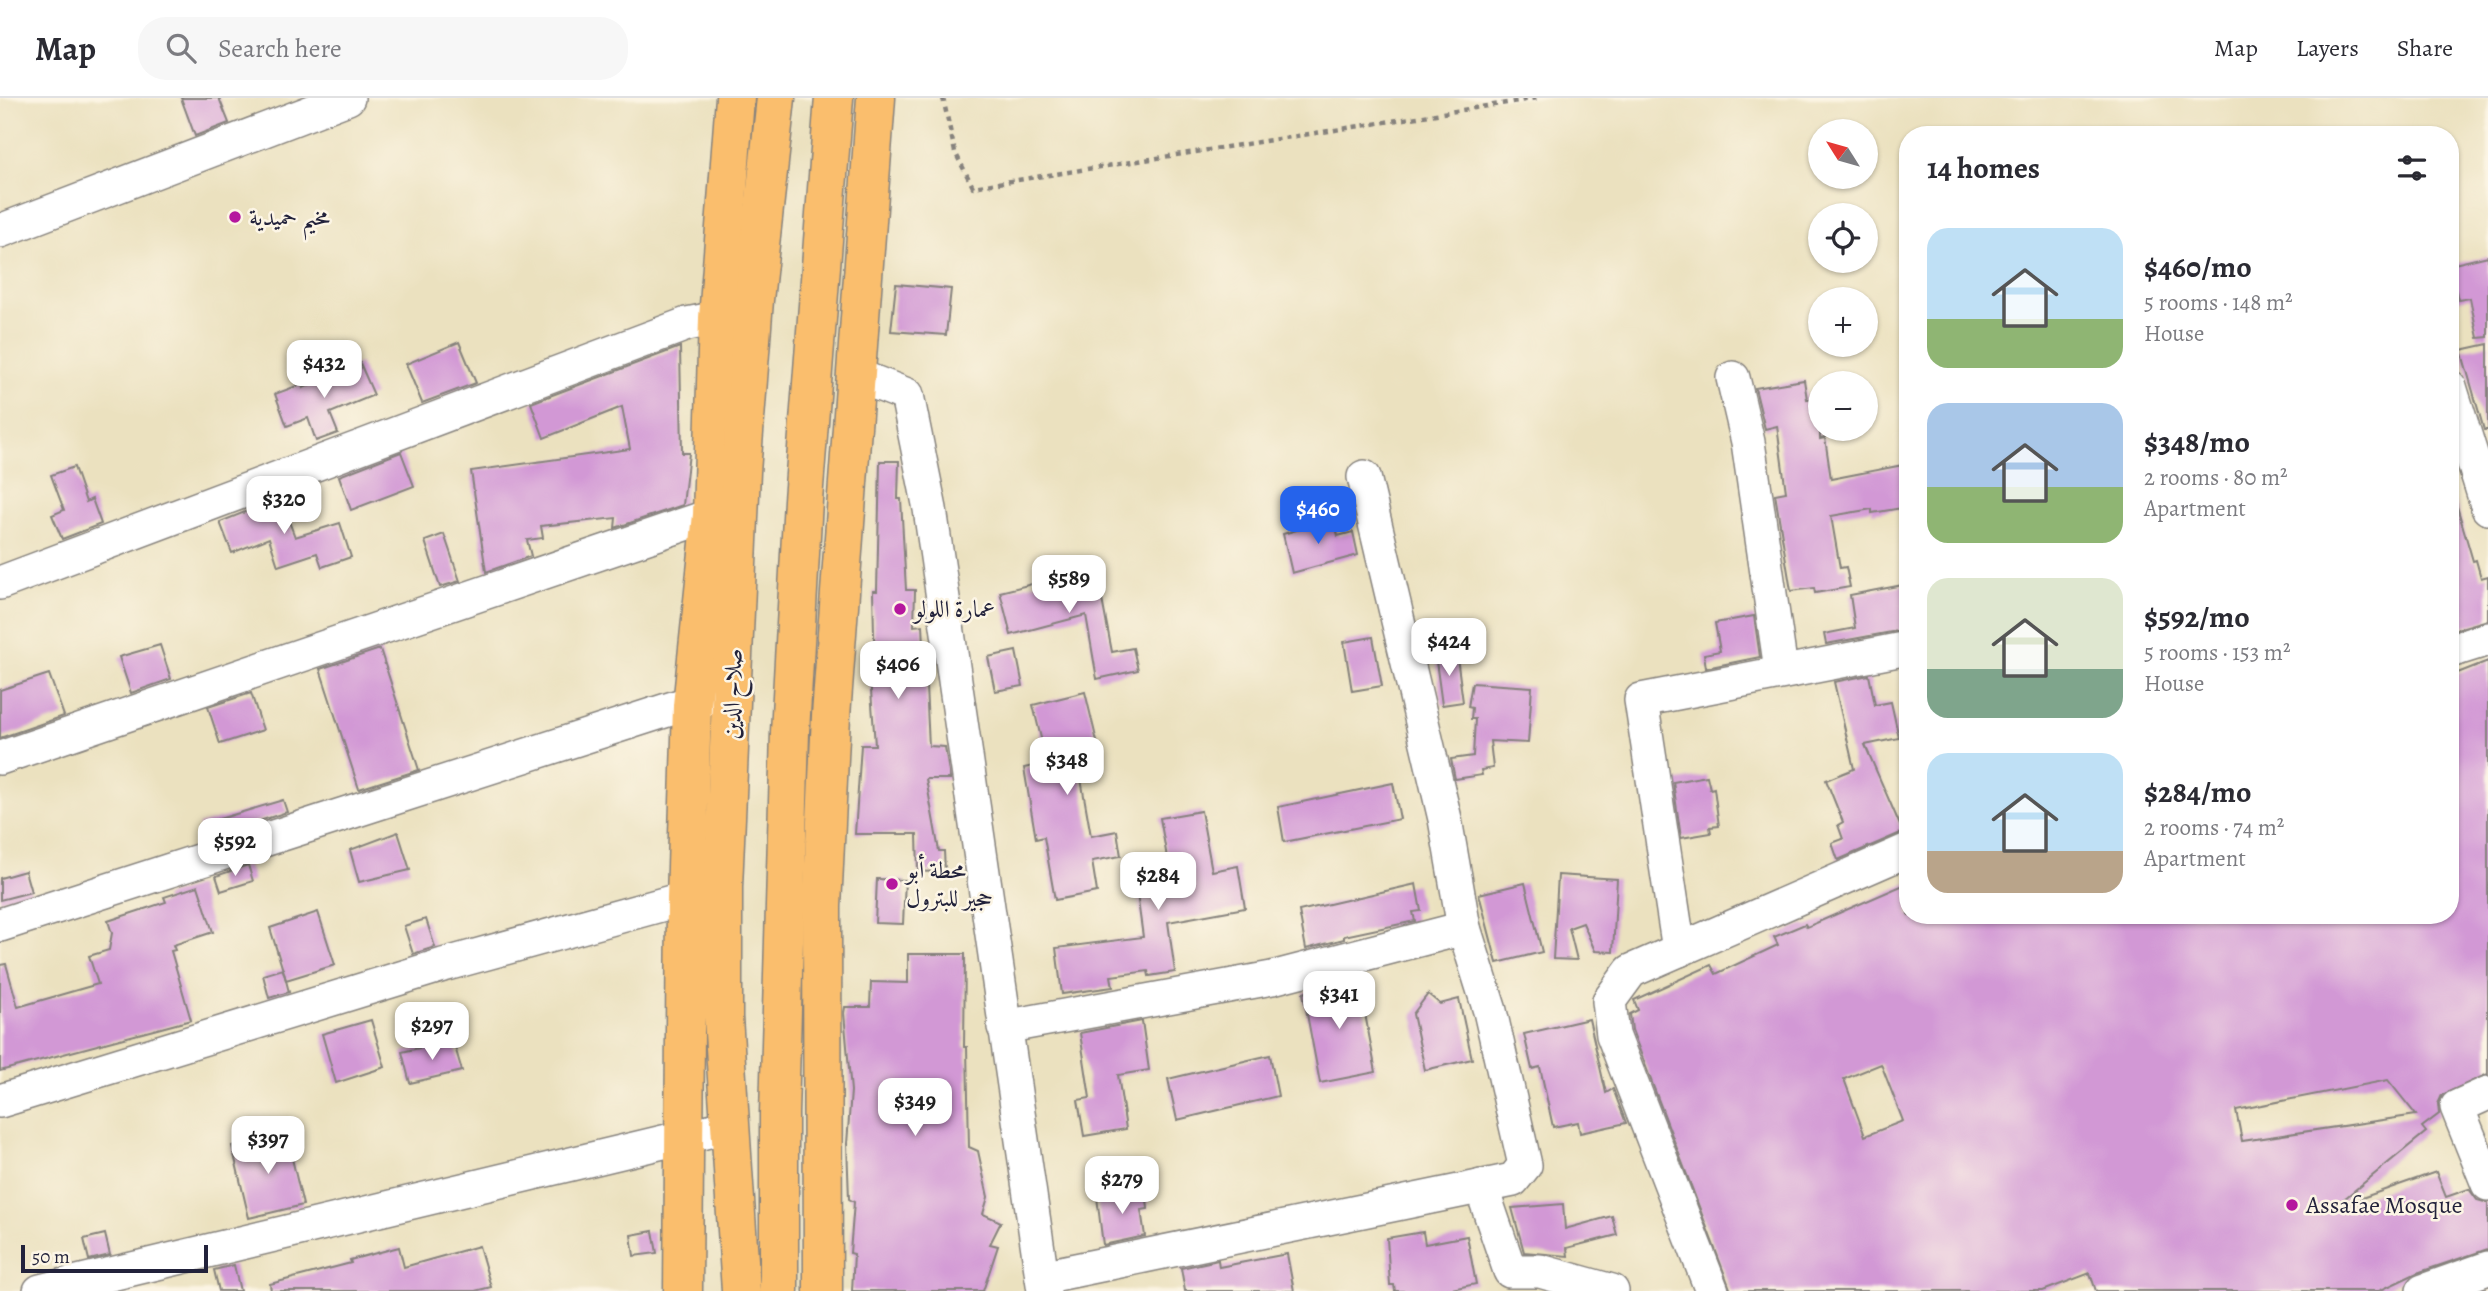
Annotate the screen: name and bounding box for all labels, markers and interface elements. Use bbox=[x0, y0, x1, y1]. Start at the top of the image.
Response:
search box bbox=[138, 17, 628, 80]
text: Map bbox=[35, 26, 96, 71]
icon: search bbox=[162, 29, 200, 67]
text: Search here bbox=[218, 31, 342, 66]
text: Map bbox=[2214, 32, 2258, 64]
text: Layers bbox=[2296, 32, 2359, 64]
text: Share bbox=[2397, 32, 2453, 64]
north arrow bbox=[1808, 119, 1878, 189]
map controls bbox=[1808, 119, 1878, 441]
text: 14 homes bbox=[1927, 148, 2040, 188]
icon: filters bbox=[2393, 149, 2431, 187]
place label: مخيم حميدية bbox=[249, 201, 331, 241]
button: locate bbox=[1808, 203, 1878, 273]
marker: مخيم حميدية bbox=[227, 209, 243, 225]
text: $460/mo bbox=[2144, 247, 2252, 287]
icon: home bbox=[1983, 256, 2067, 340]
button: + bbox=[1808, 287, 1878, 357]
text: 5 rooms · 148 m² bbox=[2144, 287, 2293, 318]
text: House bbox=[2144, 318, 2204, 349]
pin: $432 bbox=[283, 341, 365, 400]
text: $432 bbox=[303, 347, 345, 378]
button: − bbox=[1808, 371, 1878, 441]
text: $348/mo bbox=[2144, 422, 2250, 462]
icon: home bbox=[1983, 431, 2067, 515]
text: 2 rooms · 80 m² bbox=[2144, 462, 2288, 493]
pin: $320 bbox=[243, 476, 325, 536]
text: $320 bbox=[262, 483, 306, 514]
pin: $460 bbox=[1277, 486, 1359, 546]
text: $460 bbox=[1296, 493, 1340, 524]
text: Apartment bbox=[2144, 493, 2246, 524]
pin: $589 bbox=[1028, 556, 1110, 615]
text: $589 bbox=[1048, 562, 1090, 593]
place label: عمارة اللولو bbox=[912, 593, 995, 625]
text: $592/mo bbox=[2144, 597, 2250, 637]
marker: عمارة اللولو bbox=[892, 601, 908, 617]
icon: home bbox=[1983, 606, 2067, 690]
pin: $424 bbox=[1408, 618, 1490, 678]
text: $424 bbox=[1427, 625, 1471, 656]
text: 5 rooms · 153 m² bbox=[2144, 637, 2291, 668]
pin: $406 bbox=[857, 642, 939, 701]
street label: صلاح الدين bbox=[714, 648, 755, 740]
text: $406 bbox=[876, 648, 920, 679]
text: House bbox=[2144, 668, 2204, 699]
pin: $348 bbox=[1026, 738, 1108, 797]
text: $348 bbox=[1046, 744, 1088, 775]
text: $284/mo bbox=[2144, 772, 2251, 812]
icon: home bbox=[1983, 781, 2067, 865]
text: 2 rooms · 74 m² bbox=[2144, 812, 2284, 843]
pin: $592 bbox=[194, 818, 276, 878]
text: $592 bbox=[214, 825, 256, 856]
text: Apartment bbox=[2144, 843, 2246, 874]
pin: $284 bbox=[1117, 852, 1199, 912]
place label: محطة أبو حجير للبترول bbox=[904, 853, 993, 914]
text: $284 bbox=[1136, 859, 1180, 890]
marker: محطة أبو حجير للبترول bbox=[884, 876, 900, 892]
pin: $341 bbox=[1298, 972, 1380, 1031]
text: $341 bbox=[1319, 978, 1359, 1009]
pin: $297 bbox=[391, 1002, 473, 1062]
text: $297 bbox=[411, 1009, 453, 1040]
pin: $349 bbox=[874, 1079, 956, 1138]
text: $349 bbox=[894, 1085, 936, 1116]
pin: $397 bbox=[227, 1116, 309, 1176]
text: $397 bbox=[247, 1123, 289, 1154]
pin: $279 bbox=[1081, 1156, 1163, 1216]
text: $279 bbox=[1101, 1163, 1143, 1194]
place label: Assafae Mosque bbox=[2305, 1189, 2462, 1221]
marker: Assafae Mosque bbox=[2284, 1197, 2300, 1213]
scale bar bbox=[21, 1242, 208, 1274]
text: 50 m bbox=[32, 1244, 70, 1270]

